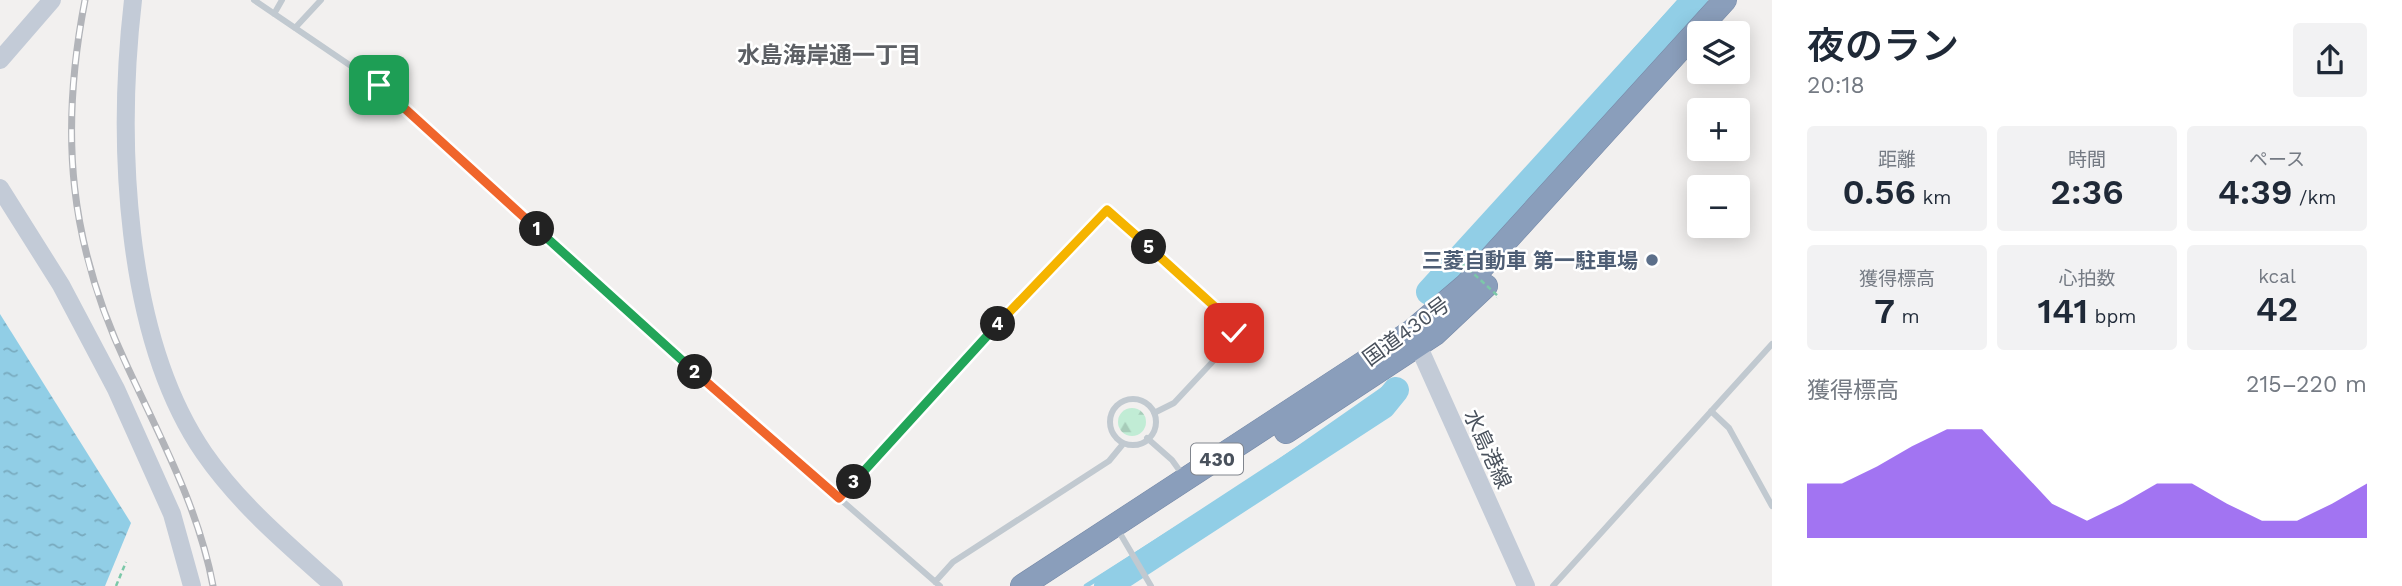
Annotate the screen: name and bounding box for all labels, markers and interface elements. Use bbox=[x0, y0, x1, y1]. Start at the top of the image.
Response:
map controls bbox=[1687, 21, 1750, 238]
button: layers bbox=[1687, 21, 1750, 84]
button: share bbox=[2293, 23, 2367, 97]
text: 夜のラン bbox=[1807, 24, 1959, 68]
district label: 水島海岸通一丁目 bbox=[737, 42, 921, 69]
pin bbox=[349, 55, 409, 115]
icon: arrive bbox=[360, 66, 398, 104]
text: 20:18 bbox=[1807, 72, 1865, 99]
button: + bbox=[1687, 98, 1750, 161]
text: 距離 bbox=[1878, 148, 1916, 171]
text: 時間 bbox=[2068, 148, 2106, 171]
text: ペース bbox=[2249, 148, 2305, 171]
text: 0.56 bbox=[1843, 171, 1916, 213]
text: 2:36 bbox=[2050, 171, 2124, 213]
text: 4:39 bbox=[2218, 171, 2293, 213]
button: − bbox=[1687, 175, 1750, 238]
text: km bbox=[1916, 186, 1951, 209]
text: /km bbox=[2293, 186, 2336, 209]
pin: 1 bbox=[520, 212, 554, 246]
text: 1 bbox=[532, 217, 541, 240]
pin: 5 bbox=[1132, 230, 1166, 264]
text: 5 bbox=[1143, 235, 1154, 258]
place label: 三菱自動車 第一駐車場 bbox=[1422, 248, 1638, 273]
marker: 三菱自動車 第一駐車場 bbox=[1644, 252, 1660, 268]
text: kcal bbox=[2258, 265, 2296, 288]
text: 獲得標高 bbox=[1859, 267, 1935, 290]
text: 心拍数 bbox=[2058, 267, 2116, 290]
text: 42 bbox=[2256, 288, 2298, 330]
text: 7 bbox=[1874, 290, 1895, 332]
text: 141 bbox=[2038, 290, 2088, 332]
street label: 国道430号 bbox=[1358, 291, 1454, 371]
pin bbox=[1204, 303, 1264, 363]
text: m bbox=[1895, 305, 1920, 328]
text: bpm bbox=[2088, 305, 2136, 328]
pin: 4 bbox=[981, 306, 1016, 342]
text: 4 bbox=[991, 312, 1004, 335]
icon: check bbox=[1215, 314, 1253, 352]
pin: 2 bbox=[678, 354, 712, 390]
text: 2 bbox=[689, 360, 700, 383]
text: 215–220 m bbox=[2246, 371, 2367, 398]
text: 獲得標高 bbox=[1807, 377, 1899, 404]
street label: 水島港線 bbox=[1459, 406, 1517, 492]
road number: 430 bbox=[1191, 444, 1243, 474]
pin: 3 bbox=[836, 464, 872, 500]
text: 3 bbox=[848, 470, 859, 493]

